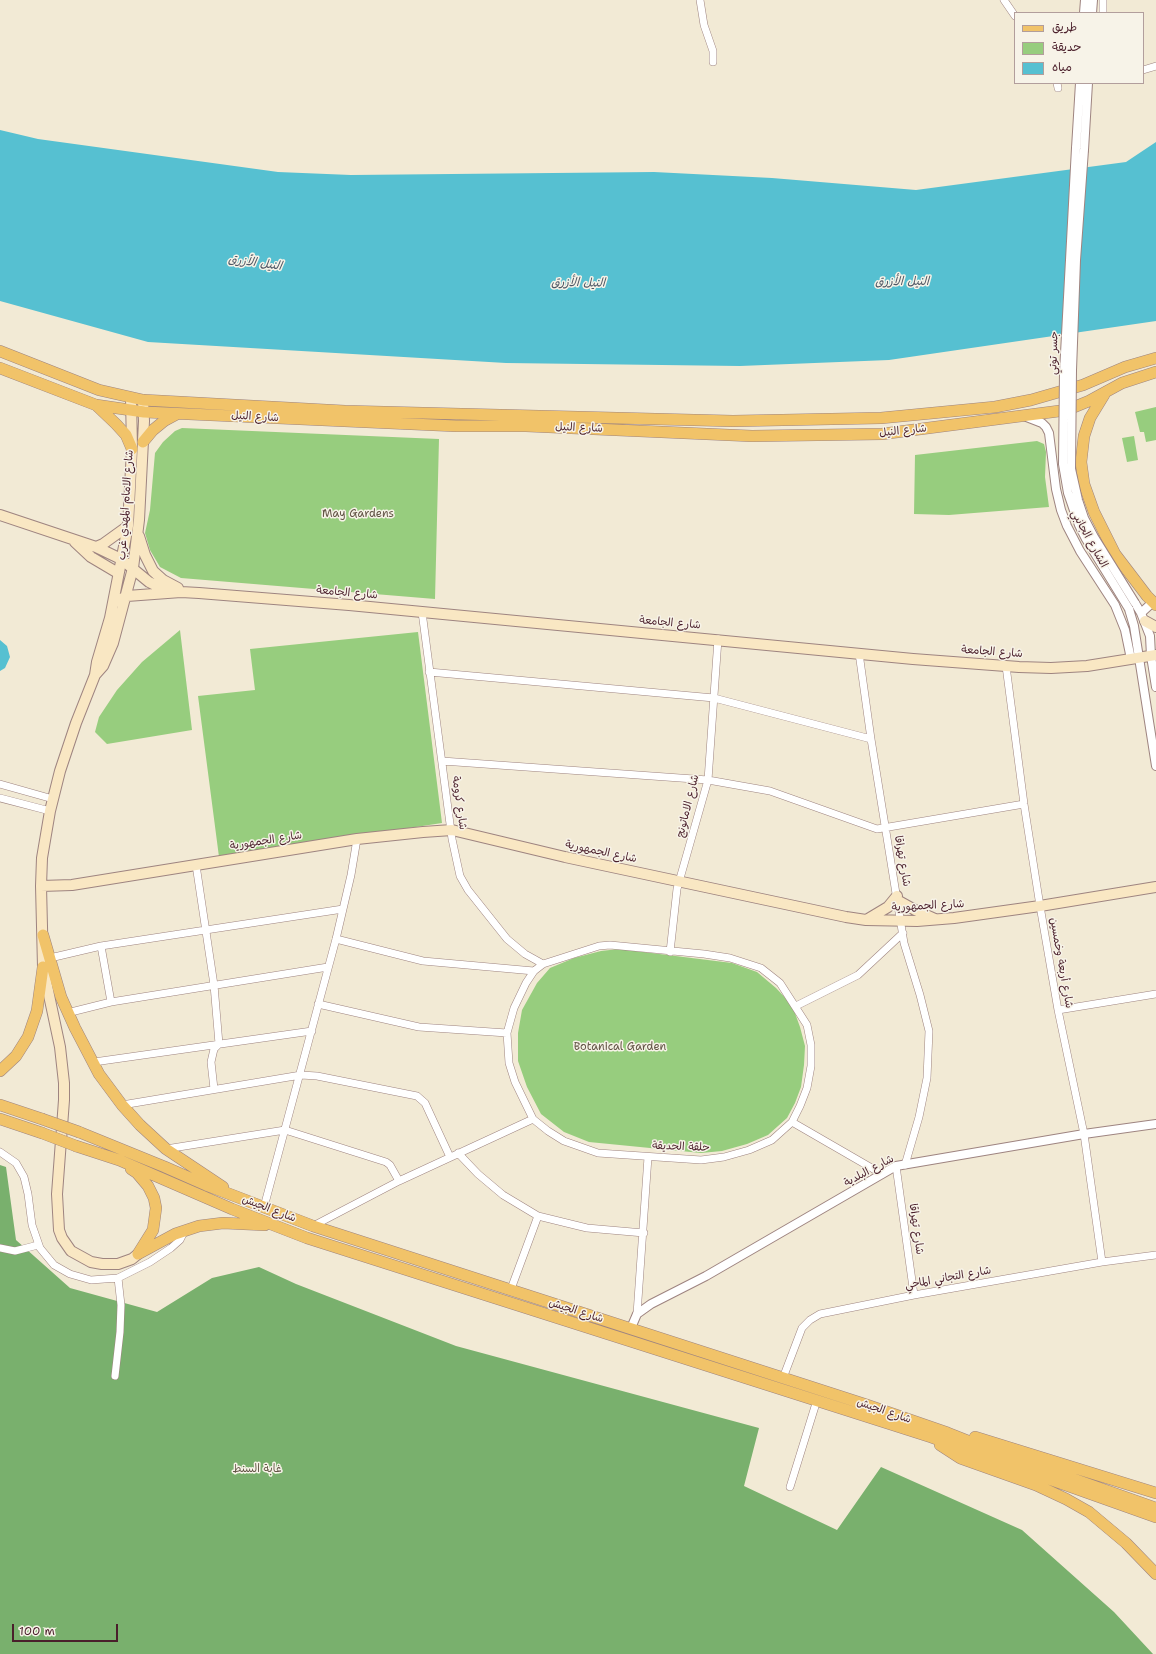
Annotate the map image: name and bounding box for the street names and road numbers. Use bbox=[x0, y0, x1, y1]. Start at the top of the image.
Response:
street label: جسر توتي bbox=[1047, 331, 1061, 375]
street label: شارع النيل bbox=[231, 409, 279, 425]
street label: شارع النيل bbox=[555, 421, 603, 435]
street label: شارع النيل bbox=[879, 422, 927, 440]
street label: شارع الامام المهدي غرب bbox=[116, 449, 136, 561]
street label: الشارع الجانبي bbox=[1068, 508, 1110, 570]
street label: شارع الجامعة bbox=[316, 584, 378, 602]
street label: شارع الجامعة bbox=[639, 614, 701, 632]
street label: شارع الجامعة bbox=[961, 643, 1023, 661]
street label: شارع الاماتونج bbox=[674, 773, 702, 839]
street label: شارع كرومة bbox=[449, 775, 469, 831]
street label: شارع الجمهورية bbox=[229, 829, 303, 853]
street label: شارع تهراقا bbox=[891, 835, 913, 887]
street label: شارع الجمهورية bbox=[564, 838, 638, 866]
street label: شارع الجمهورية bbox=[891, 898, 965, 914]
street label: شارع أربعة وخمسين bbox=[1047, 917, 1075, 1009]
street label: حلقة الحديقة bbox=[652, 1139, 710, 1155]
street label: شارع البلدية bbox=[842, 1152, 896, 1190]
street label: شارع الجيش bbox=[240, 1193, 298, 1225]
street label: شارع تهراقا bbox=[906, 1203, 926, 1255]
street label: شارع التجاني الماحي bbox=[904, 1264, 992, 1292]
street label: شارع الجيش bbox=[547, 1296, 605, 1326]
street label: شارع الجيش bbox=[855, 1396, 913, 1426]

